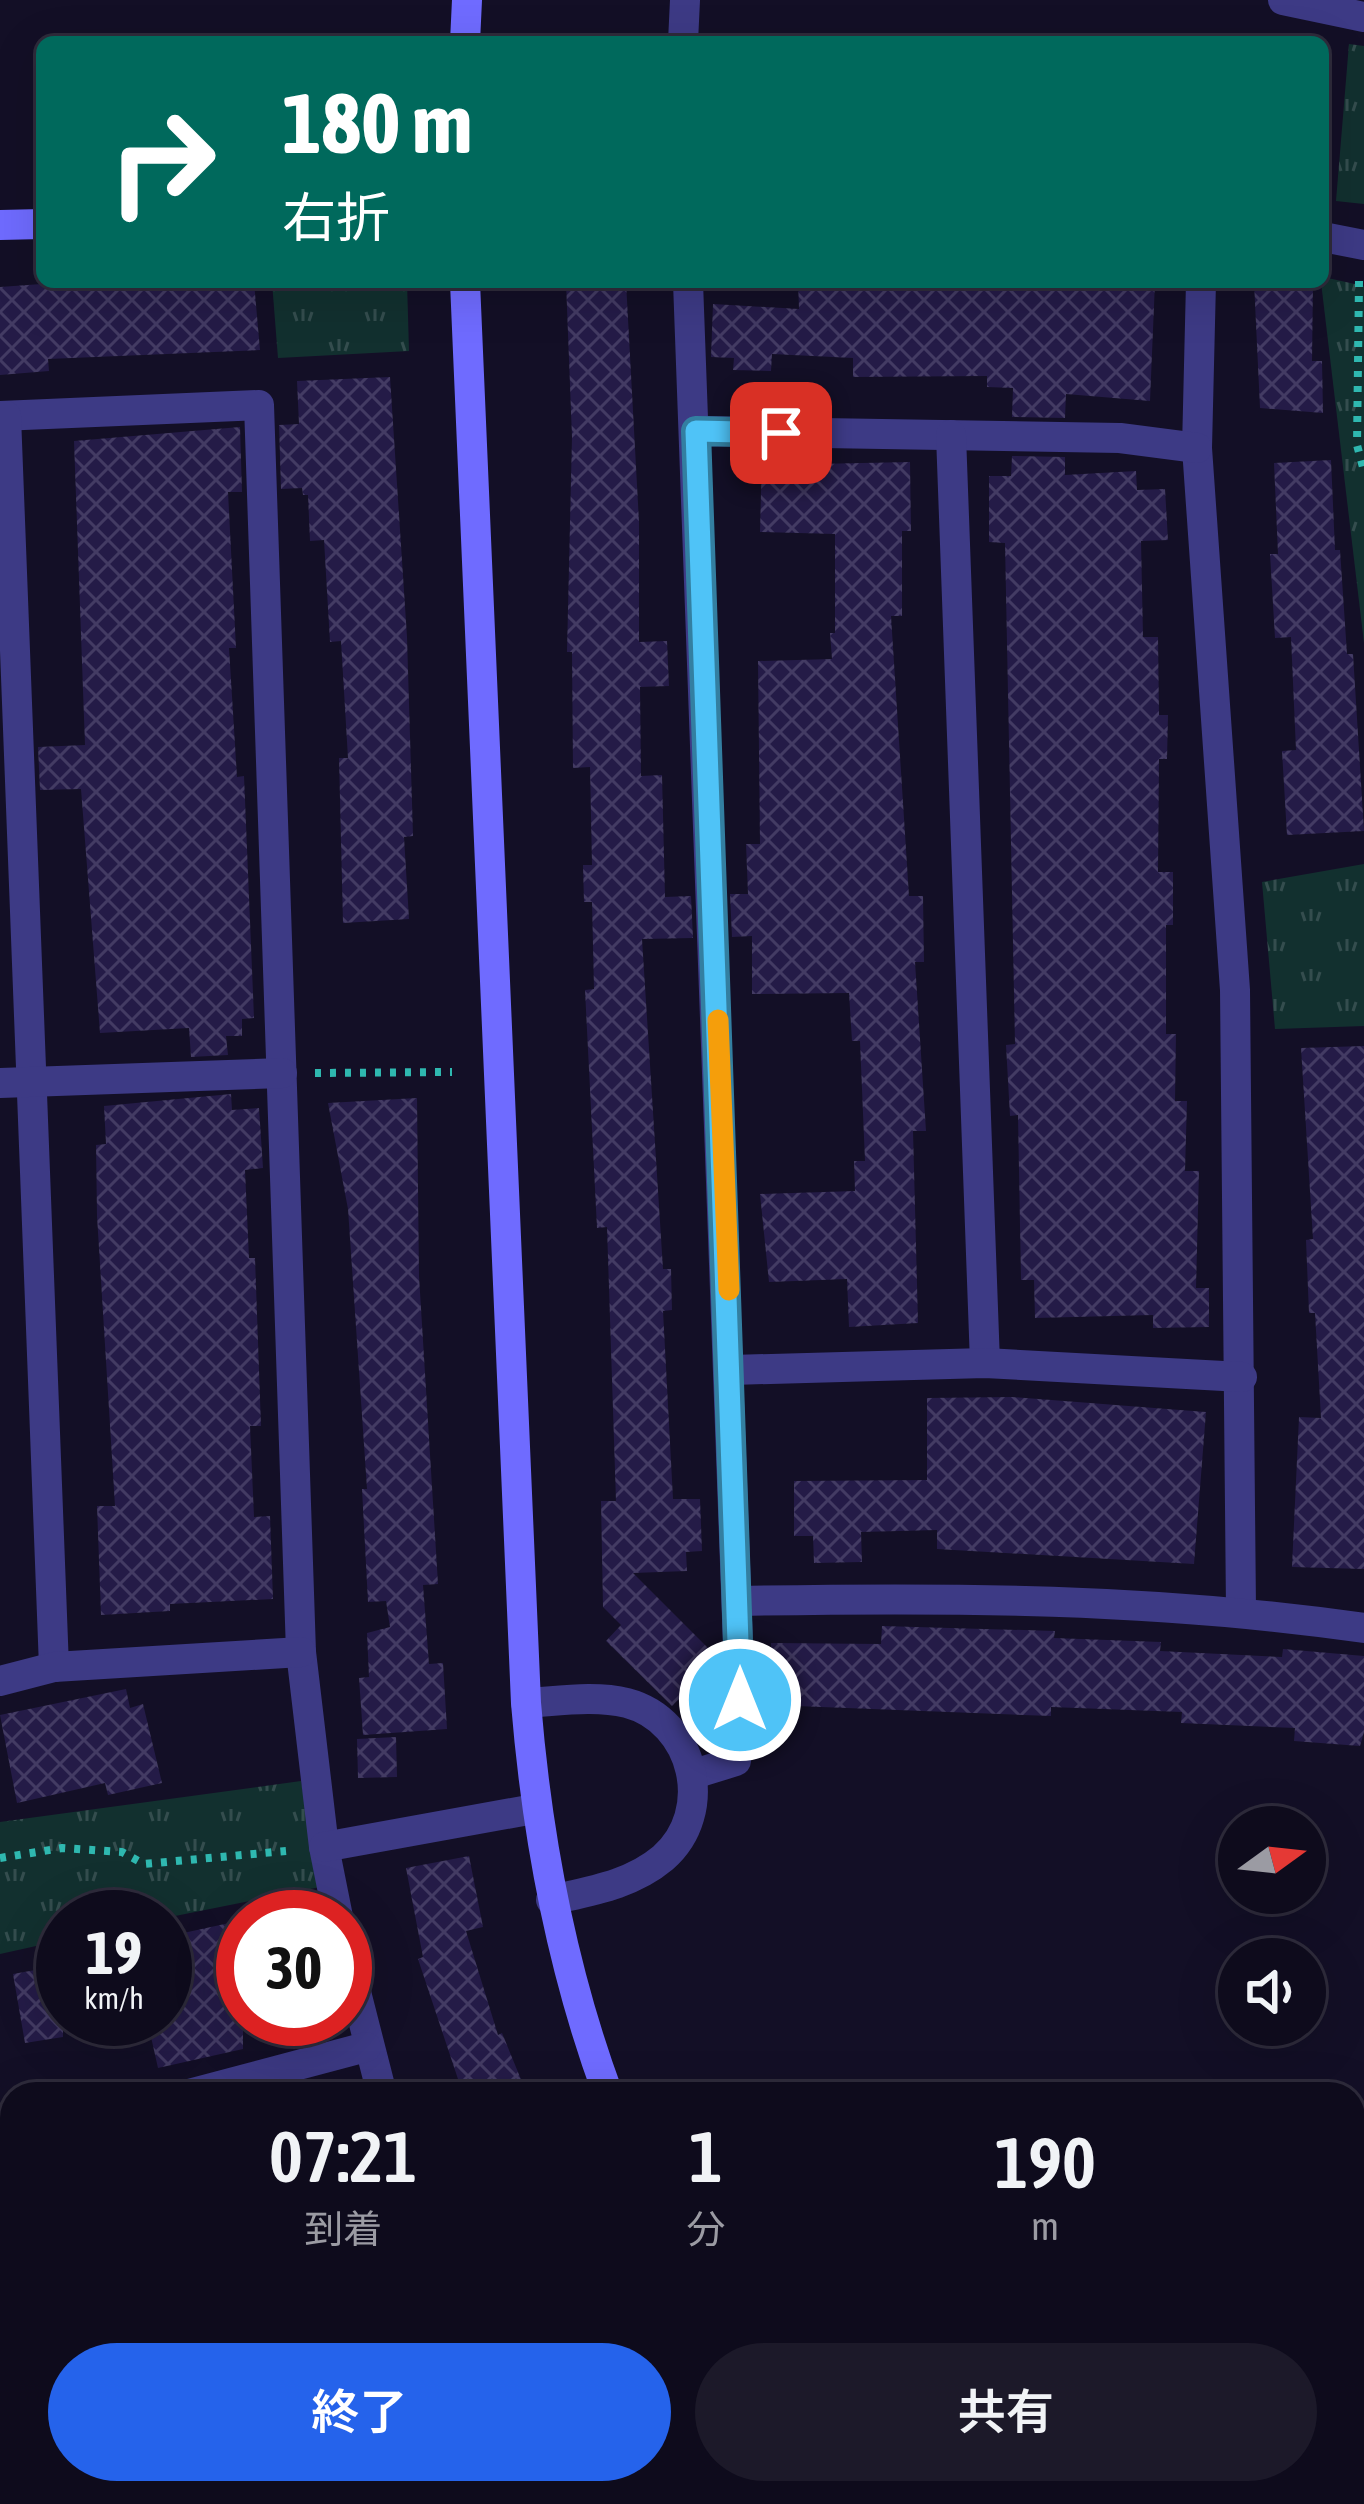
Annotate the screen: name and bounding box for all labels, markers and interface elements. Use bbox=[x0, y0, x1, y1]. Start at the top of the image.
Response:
text: 180 m bbox=[282, 75, 472, 171]
icon: right bbox=[84, 84, 240, 240]
text: 右折 bbox=[282, 187, 390, 248]
pin bbox=[730, 382, 832, 484]
icon: arrive bbox=[748, 400, 814, 466]
position arrow bbox=[677, 1637, 803, 1763]
north arrow bbox=[1218, 1806, 1326, 1914]
map controls bbox=[1218, 1806, 1326, 2046]
speed limit sign: 30 bbox=[216, 1890, 372, 2046]
text: 19 bbox=[86, 1918, 142, 1987]
button: sound bbox=[1218, 1938, 1326, 2046]
text: km/h bbox=[84, 1981, 144, 2015]
text: 07:21 bbox=[269, 2115, 417, 2197]
text: 1 bbox=[689, 2115, 723, 2197]
text: 190 bbox=[994, 2121, 1096, 2203]
text: m bbox=[1031, 2204, 1059, 2248]
text: 到着 bbox=[304, 2207, 382, 2251]
text: 分 bbox=[686, 2207, 725, 2251]
button: 終了 bbox=[48, 2343, 671, 2481]
button: 共有 bbox=[695, 2343, 1317, 2481]

